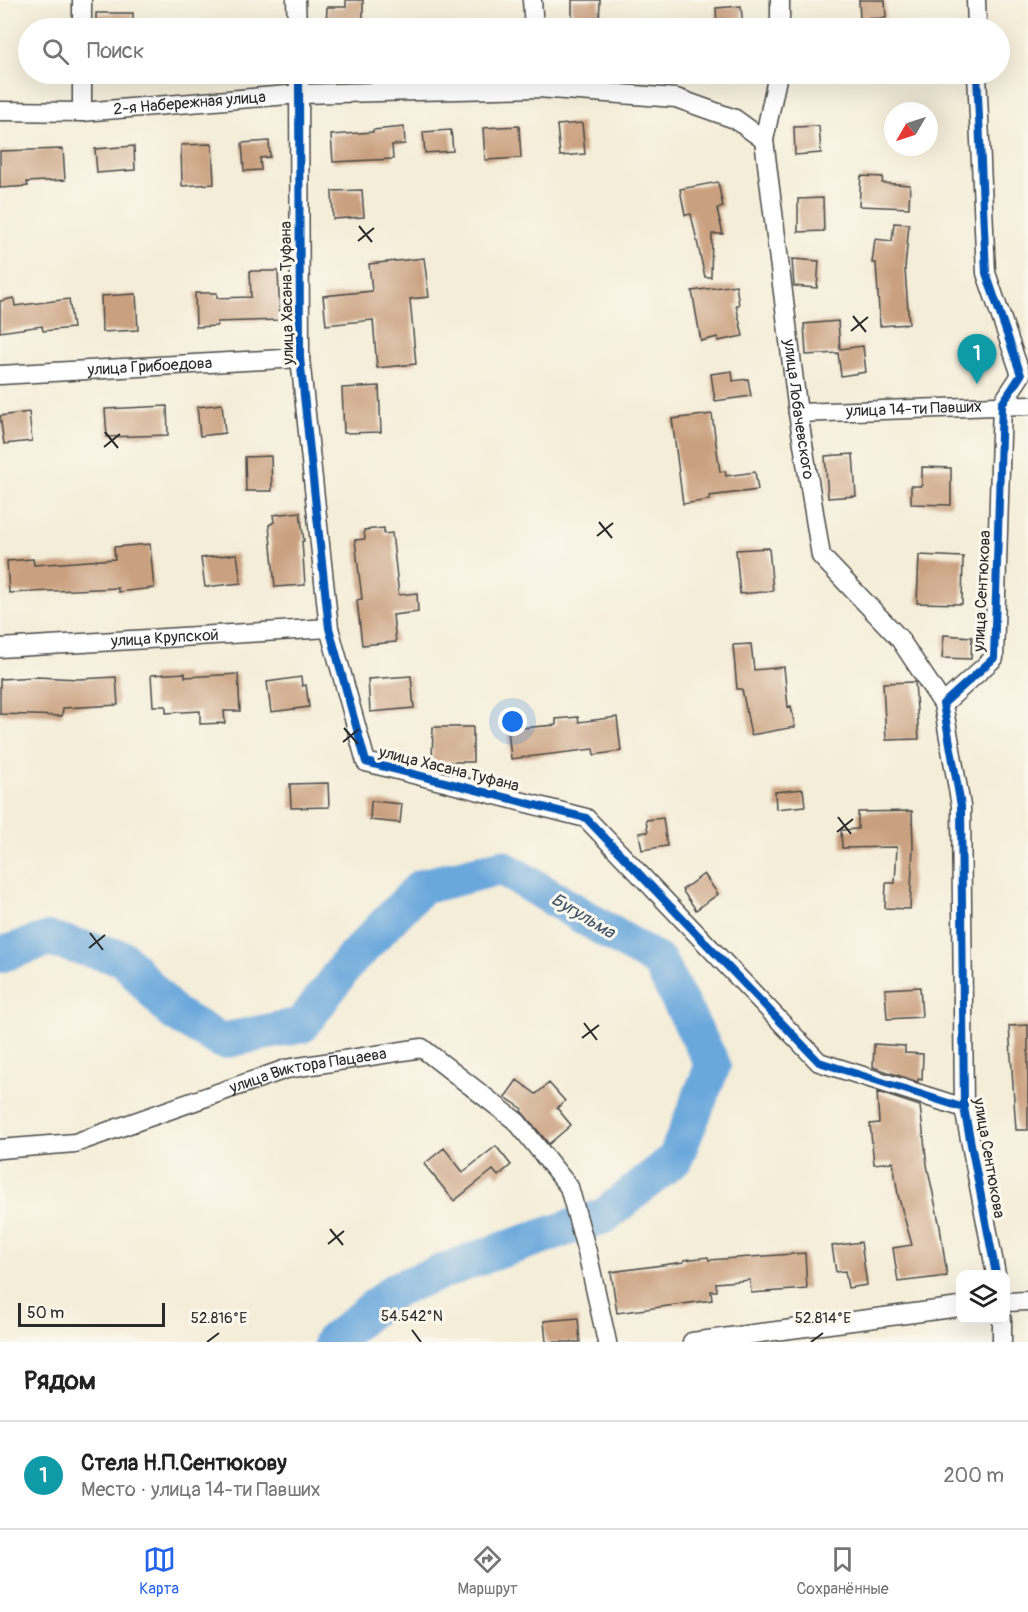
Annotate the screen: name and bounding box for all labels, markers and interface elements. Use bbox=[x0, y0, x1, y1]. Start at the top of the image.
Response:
search box bbox=[18, 18, 1010, 84]
icon: search bbox=[39, 35, 72, 68]
text: Поиск bbox=[87, 37, 144, 65]
street label: 2-я Набережная улица bbox=[113, 87, 267, 119]
north arrow bbox=[884, 102, 938, 156]
street label: улица Хасана Туфана bbox=[276, 221, 298, 366]
pin: 1 bbox=[958, 334, 996, 384]
street label: улица Лобачевского bbox=[779, 337, 819, 481]
street label: улица Грибоедова bbox=[86, 353, 213, 380]
street label: улица 14-ти Павших bbox=[845, 397, 982, 421]
street label: улица Сентюкова bbox=[969, 530, 995, 653]
street label: улица Крупской bbox=[109, 625, 219, 651]
your location bbox=[498, 707, 527, 736]
street label: улица Хасана Туфана bbox=[376, 742, 521, 796]
water label: Бугульма bbox=[547, 888, 620, 945]
street label: улица Виктора Пацаева bbox=[226, 1044, 388, 1098]
street label: улица Сентюкова bbox=[968, 1095, 1009, 1220]
map controls bbox=[956, 1270, 1010, 1324]
button: layers bbox=[956, 1270, 1010, 1324]
scale bar bbox=[18, 1300, 165, 1328]
text: 50 m bbox=[27, 1303, 64, 1323]
text: 54.542°N bbox=[381, 1307, 443, 1326]
text: 52.816°E bbox=[191, 1309, 247, 1328]
text: 52.814°E bbox=[795, 1309, 851, 1328]
text: Рядом bbox=[24, 1365, 96, 1397]
text: Стела Н.П.Сентюкову bbox=[81, 1449, 287, 1477]
text: 1 bbox=[40, 1463, 47, 1488]
text: 200 m bbox=[943, 1463, 1004, 1488]
text: Место · улица 14-ти Павших bbox=[81, 1477, 320, 1502]
tab: Карта bbox=[139, 1543, 179, 1599]
tab: Маршрут bbox=[458, 1543, 518, 1599]
tab: Сохранённые bbox=[796, 1543, 889, 1599]

